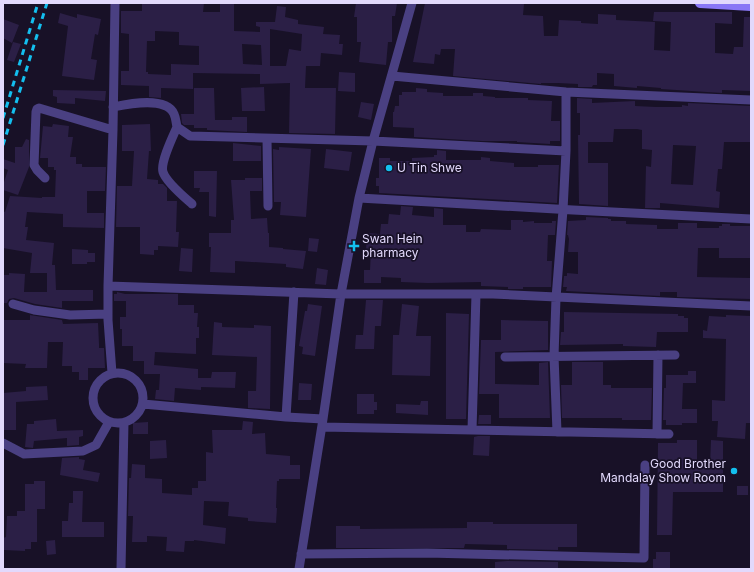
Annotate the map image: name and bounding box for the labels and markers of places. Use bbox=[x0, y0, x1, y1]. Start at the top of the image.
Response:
place label: U Tin Shwe bbox=[397, 160, 462, 175]
marker: U Tin Shwe bbox=[384, 163, 394, 173]
place label: Swan Hein pharmacy bbox=[362, 231, 423, 260]
marker: Swan Hein pharmacy bbox=[349, 241, 359, 251]
place label: Good Brother Mandalay Show Room bbox=[600, 456, 726, 485]
marker: Good Brother Mandalay Show Room bbox=[729, 466, 739, 476]

